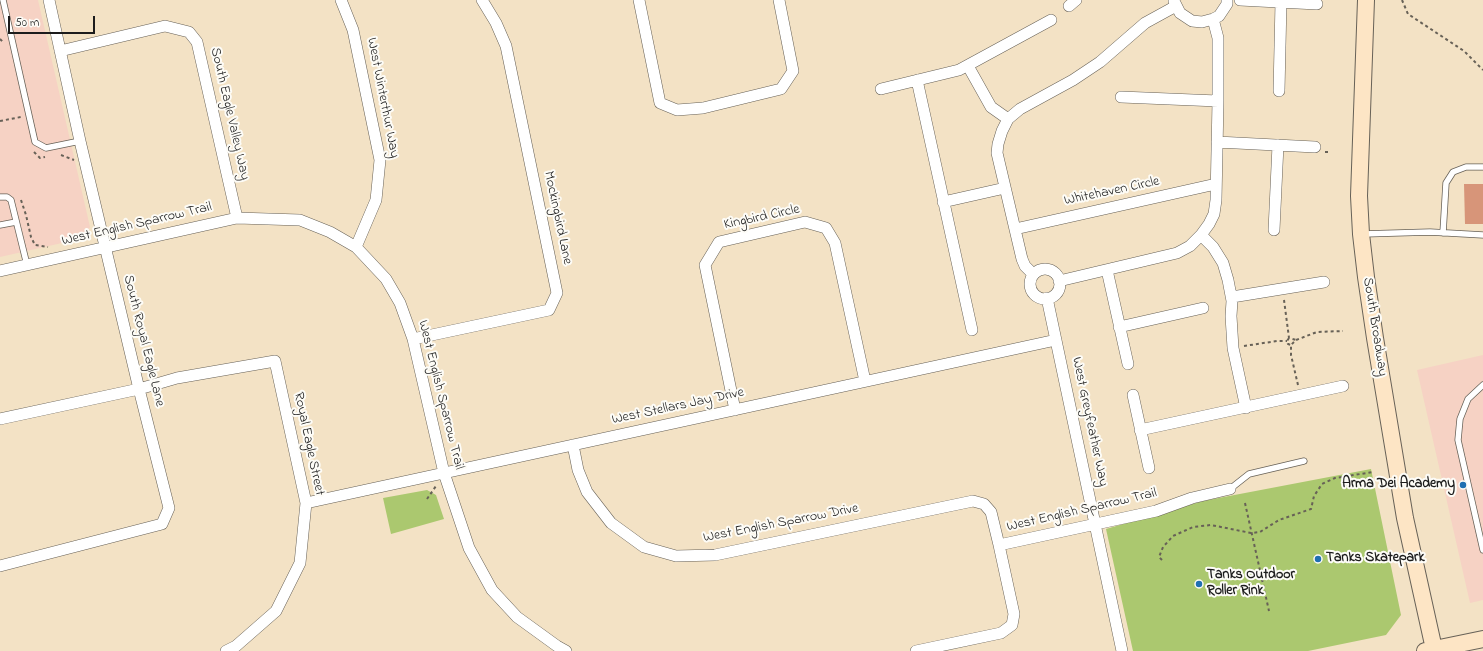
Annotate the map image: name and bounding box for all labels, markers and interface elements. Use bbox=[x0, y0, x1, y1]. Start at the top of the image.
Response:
scale bar bbox=[10, 8, 97, 34]
text: 50 m bbox=[15, 14, 39, 32]
street label: West Winterthur Way bbox=[362, 36, 402, 160]
street label: South Eagle Valley Way bbox=[206, 46, 252, 182]
street label: Mockingbird Lane bbox=[539, 170, 575, 266]
street label: Whitehaven Circle bbox=[1063, 174, 1161, 210]
street label: West English Sparrow Trail bbox=[60, 200, 214, 250]
street label: Kingbird Circle bbox=[723, 202, 801, 234]
street label: South Royal Eagle Lane bbox=[119, 273, 167, 409]
street label: South Broadway bbox=[1358, 276, 1390, 378]
street label: West English Sparrow Trail bbox=[413, 319, 467, 471]
street label: West Greyfeather Way bbox=[1067, 356, 1111, 488]
street label: West Stellars Jay Drive bbox=[610, 385, 746, 429]
street label: Royal Eagle Street bbox=[289, 391, 327, 497]
place label: Arma Dei Academy bbox=[1342, 477, 1455, 493]
marker: Arma Dei Academy bbox=[1458, 480, 1468, 490]
street label: West English Sparrow Trail bbox=[1005, 486, 1159, 536]
street label: West English Sparrow Drive bbox=[702, 501, 860, 547]
place label: Tanks Skatepark bbox=[1326, 551, 1425, 567]
marker: Tanks Skatepark bbox=[1313, 554, 1323, 564]
place label: Tanks Outdoor Roller Rink bbox=[1207, 568, 1295, 600]
marker: Tanks Outdoor Roller Rink bbox=[1194, 579, 1204, 589]

